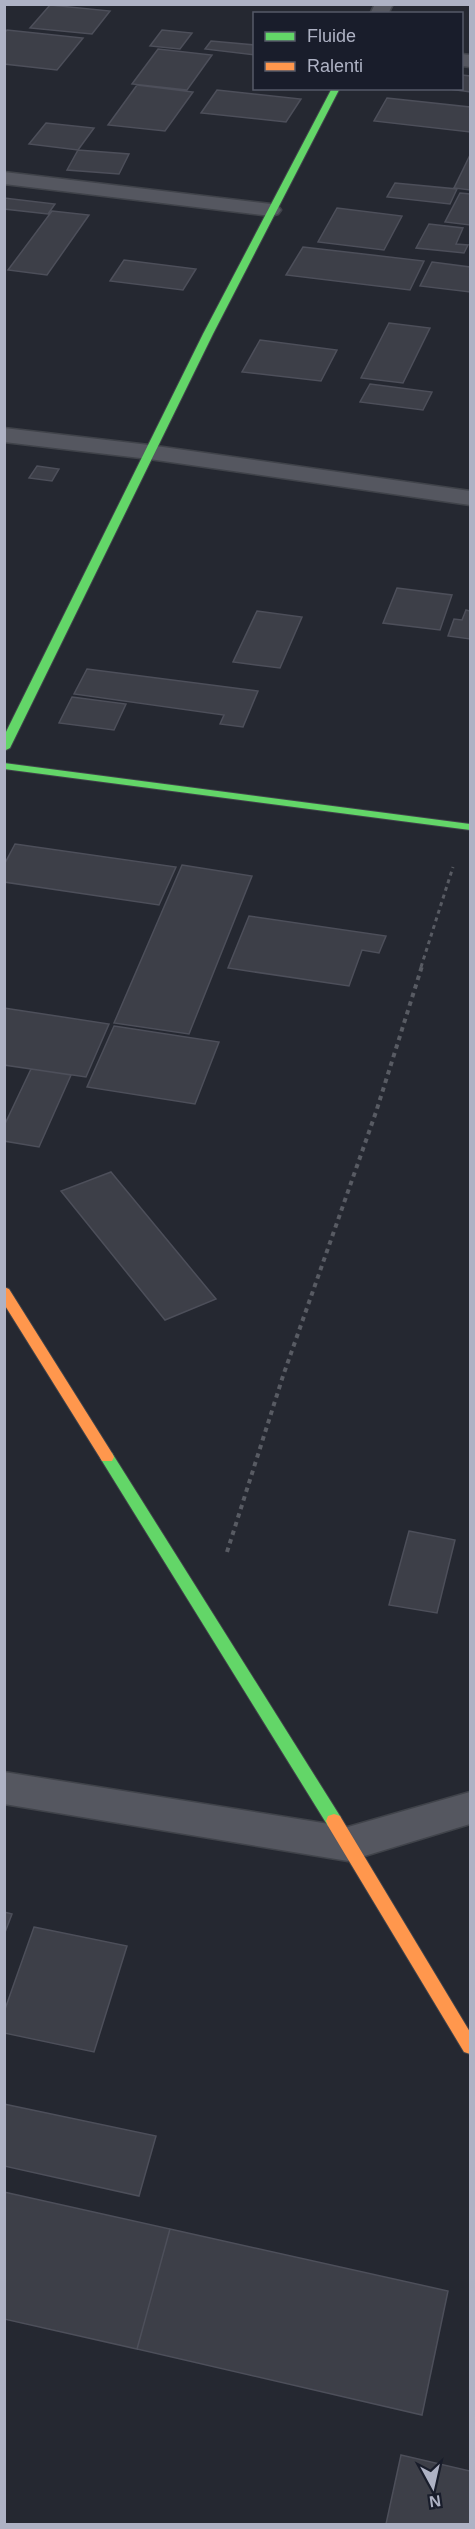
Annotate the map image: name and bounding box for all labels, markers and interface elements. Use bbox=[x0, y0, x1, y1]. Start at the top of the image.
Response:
legend bbox=[253, 12, 463, 90]
text: Fluide bbox=[307, 26, 356, 46]
text: Ralenti bbox=[307, 56, 363, 76]
north arrow bbox=[403, 2457, 463, 2517]
text: N bbox=[428, 2492, 442, 2511]

